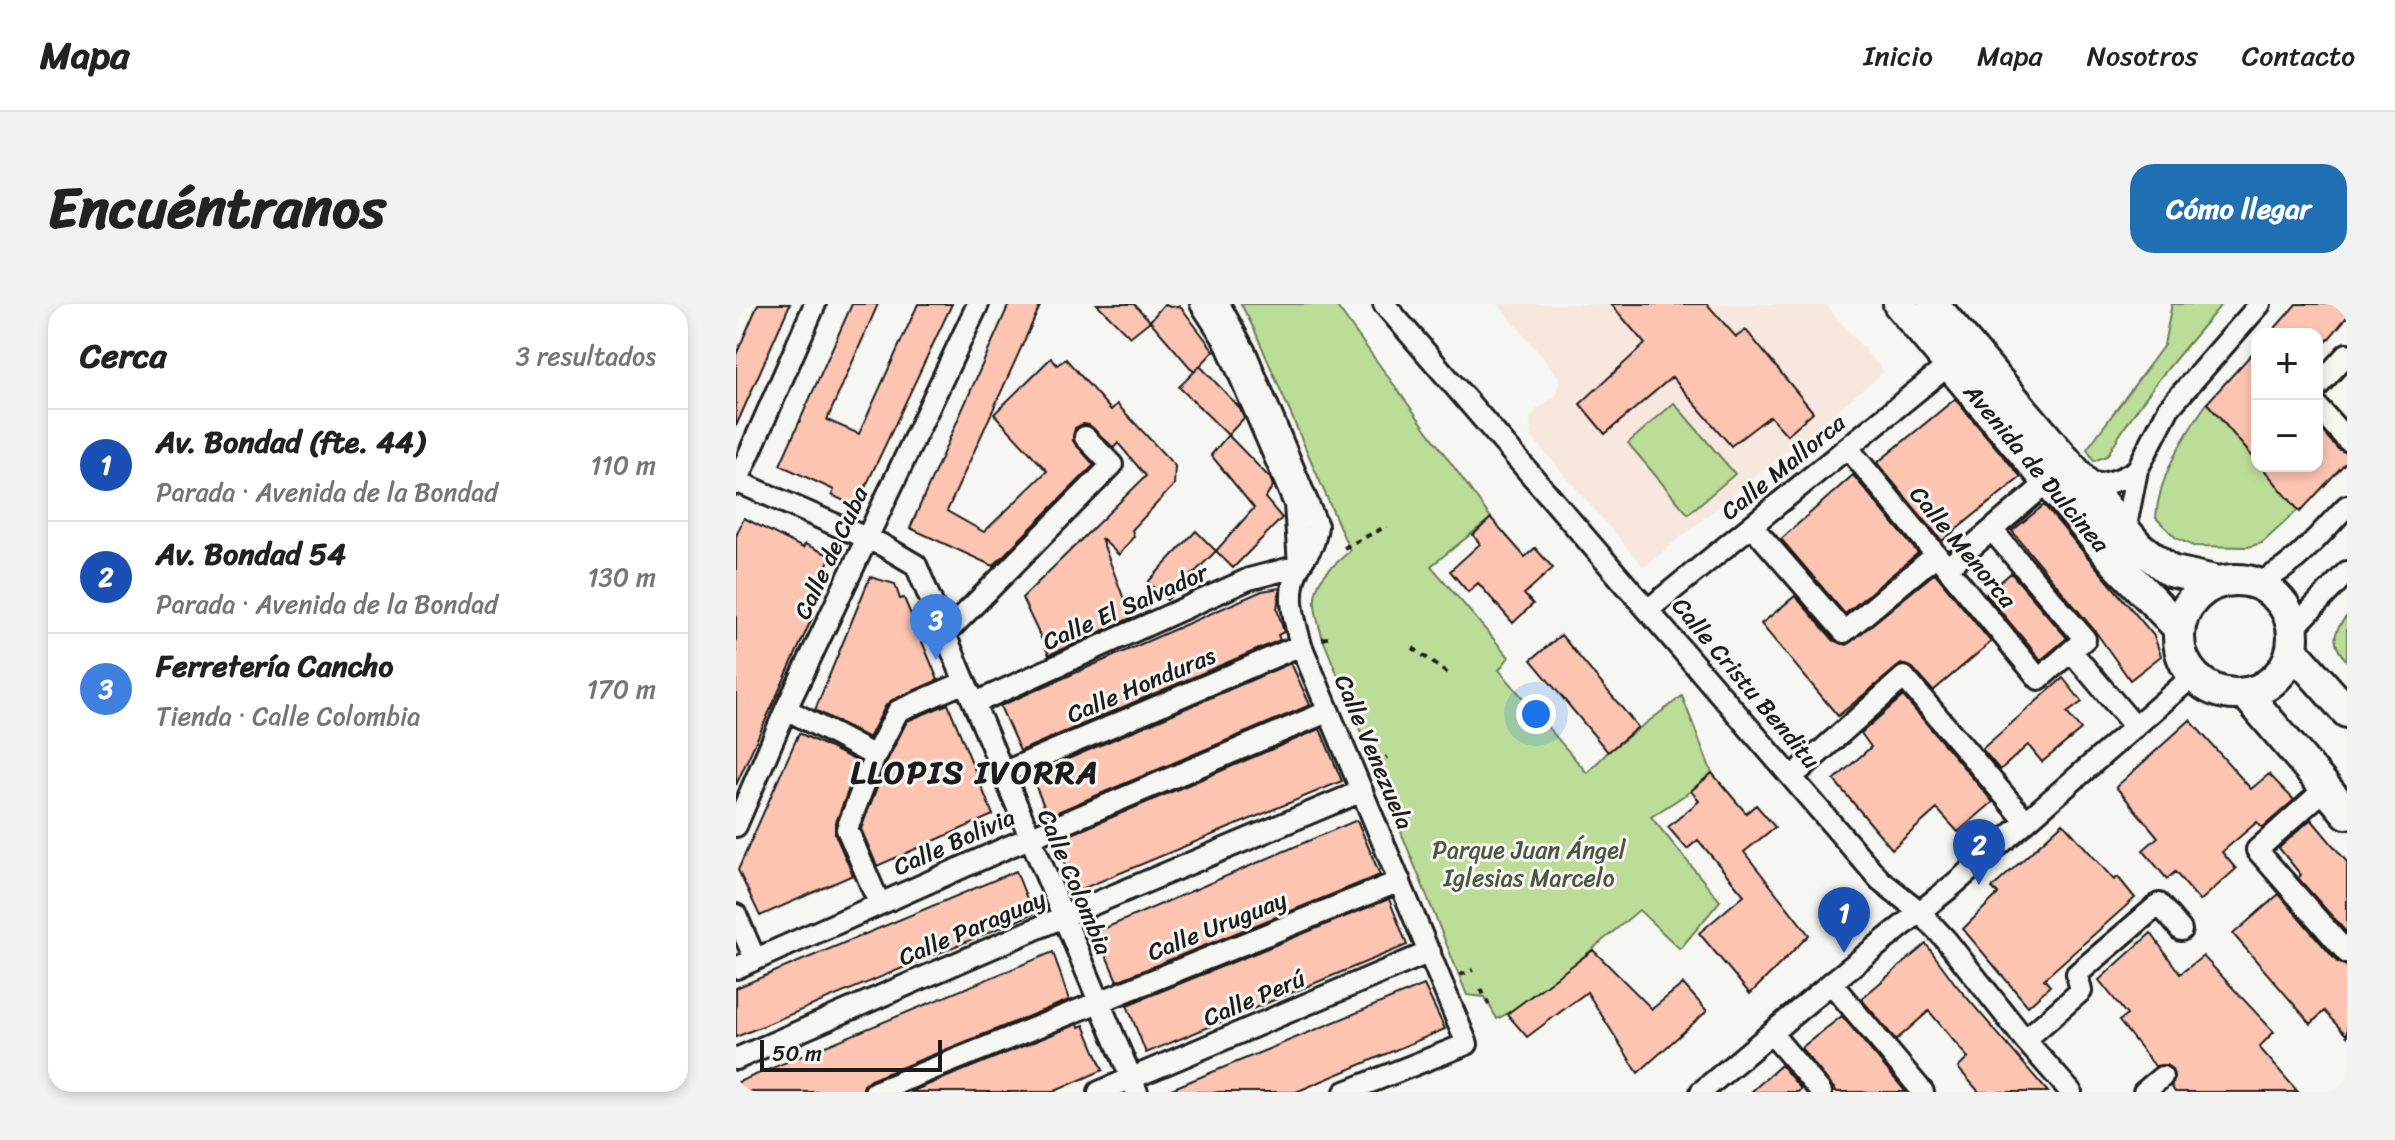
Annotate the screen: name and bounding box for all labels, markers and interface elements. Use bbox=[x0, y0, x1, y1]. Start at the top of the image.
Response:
text: Mapa bbox=[40, 22, 129, 89]
text: Inicio bbox=[1863, 31, 1933, 80]
text: Mapa bbox=[1977, 31, 2043, 80]
text: Nosotros bbox=[2087, 31, 2198, 80]
text: Contacto bbox=[2242, 31, 2355, 80]
text: Encuéntranos bbox=[48, 159, 386, 258]
button: Cómo llegar bbox=[2130, 164, 2347, 253]
text: Cerca bbox=[80, 326, 167, 386]
map controls bbox=[2251, 328, 2323, 472]
button: + bbox=[2251, 328, 2323, 400]
text: 3 resultados bbox=[516, 333, 656, 379]
street label: Avenida de Dulcinea bbox=[1952, 373, 2121, 563]
button: − bbox=[2251, 400, 2323, 472]
street label: Calle Mallorca bbox=[1711, 402, 1856, 531]
text: Av. Bondad (fte. 44) bbox=[156, 415, 424, 469]
text: 1 bbox=[100, 442, 112, 488]
text: 110 m bbox=[591, 442, 656, 488]
text: Parada · Avenida de la Bondad bbox=[156, 469, 498, 515]
street label: Calle Menorca bbox=[1899, 476, 2028, 619]
street label: Calle de Cuba bbox=[782, 479, 881, 627]
text: Av. Bondad 54 bbox=[156, 527, 346, 581]
street label: Calle El Salvador bbox=[1035, 551, 1217, 662]
text: 2 bbox=[98, 554, 114, 600]
text: 130 m bbox=[587, 554, 656, 600]
text: Parada · Avenida de la Bondad bbox=[156, 581, 498, 627]
street label: Calle Cristu Benditu bbox=[1661, 587, 1831, 779]
pin: 3 bbox=[910, 594, 962, 660]
street label: Calle Honduras bbox=[1060, 635, 1222, 735]
text: Ferretería Cancho bbox=[156, 639, 393, 693]
text: 3 bbox=[99, 666, 113, 712]
text: 170 m bbox=[587, 666, 656, 712]
street label: Calle Venezuela bbox=[1322, 668, 1426, 836]
text: Tienda · Calle Colombia bbox=[156, 693, 420, 739]
your location bbox=[1516, 694, 1556, 734]
district label: LLOPIS IVORRA bbox=[850, 744, 1100, 801]
street label: Calle Bolivia bbox=[886, 796, 1022, 888]
street label: Calle Colombia bbox=[1025, 802, 1125, 962]
pin: 2 bbox=[1953, 819, 2005, 885]
park label: Parque Juan Ángel Iglesias Marcelo bbox=[1432, 829, 1627, 899]
street label: Calle Paraguay bbox=[892, 878, 1053, 978]
street label: Calle Uruguay bbox=[1141, 879, 1294, 973]
pin: 1 bbox=[1818, 887, 1870, 953]
street label: Calle Perú bbox=[1196, 958, 1312, 1038]
text: 50 m bbox=[772, 1034, 822, 1073]
scale bar bbox=[760, 1036, 942, 1072]

